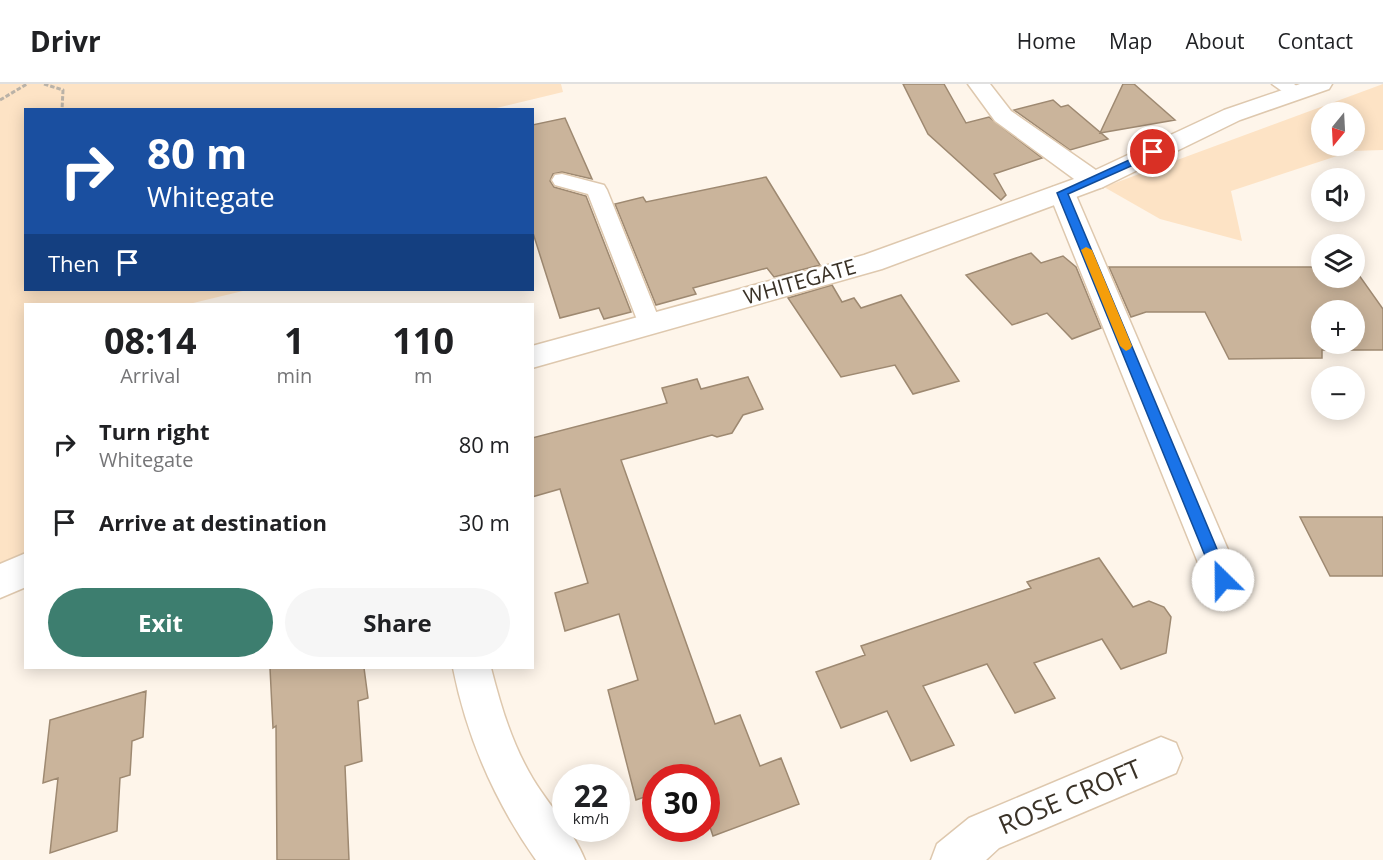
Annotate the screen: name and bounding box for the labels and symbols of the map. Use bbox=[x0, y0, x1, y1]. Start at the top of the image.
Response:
north arrow bbox=[1311, 102, 1365, 156]
pin bbox=[1127, 126, 1178, 177]
street label: WHITEGATE bbox=[740, 252, 859, 310]
position arrow bbox=[1191, 548, 1255, 612]
street label: ROSE CROFT bbox=[993, 750, 1147, 842]
speed limit sign: 30 bbox=[642, 764, 720, 842]

